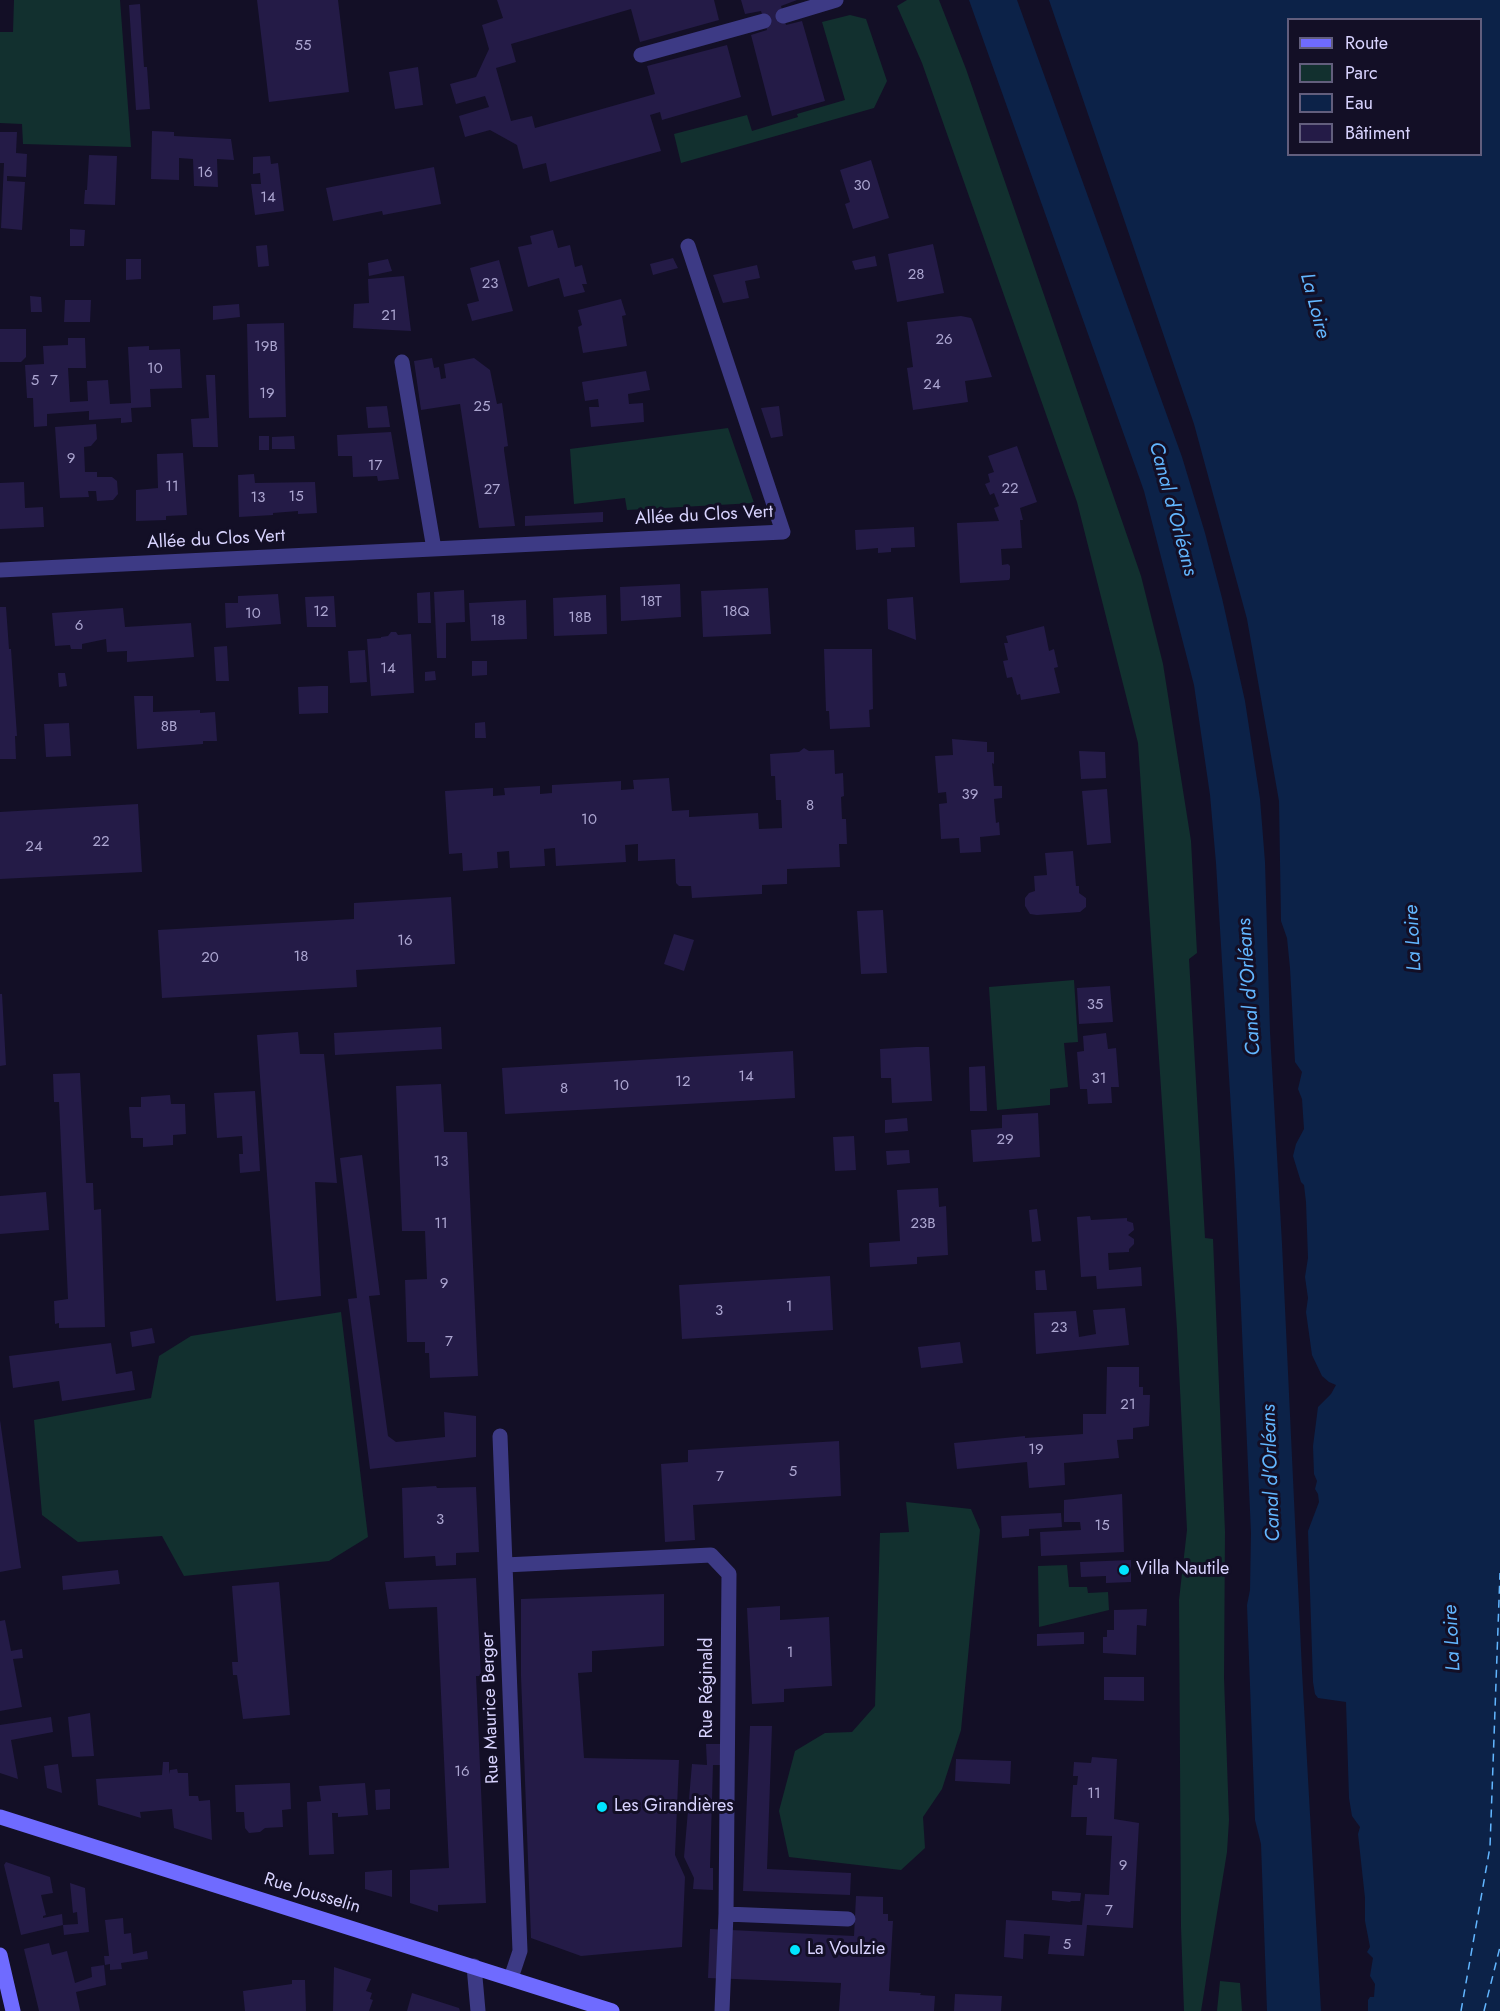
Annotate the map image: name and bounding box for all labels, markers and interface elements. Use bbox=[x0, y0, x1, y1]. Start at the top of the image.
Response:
legend bbox=[1287, 18, 1482, 156]
text: Route bbox=[1345, 30, 1388, 56]
house number: 55 bbox=[295, 37, 311, 55]
text: Parc bbox=[1345, 60, 1378, 86]
text: Eau bbox=[1345, 90, 1373, 116]
text: Bâtiment bbox=[1345, 120, 1410, 146]
house number: 16 bbox=[197, 164, 213, 182]
house number: 30 bbox=[853, 177, 871, 195]
house number: 14 bbox=[260, 189, 276, 207]
house number: 28 bbox=[908, 266, 924, 284]
water label: La Loire bbox=[1294, 271, 1334, 341]
house number: 23 bbox=[482, 275, 498, 293]
house number: 21 bbox=[381, 307, 397, 325]
house number: 26 bbox=[935, 331, 953, 349]
house number: 19B bbox=[254, 338, 278, 356]
house number: 10 bbox=[147, 360, 163, 378]
house number: 5 bbox=[31, 372, 39, 390]
house number: 7 bbox=[50, 372, 58, 390]
house number: 24 bbox=[923, 376, 941, 394]
house number: 19 bbox=[259, 385, 275, 403]
house number: 25 bbox=[474, 398, 490, 416]
water label: Canal d'Orléans bbox=[1143, 439, 1201, 579]
house number: 9 bbox=[67, 450, 75, 468]
house number: 17 bbox=[368, 457, 382, 475]
house number: 11 bbox=[165, 478, 179, 496]
house number: 22 bbox=[1001, 480, 1019, 498]
house number: 27 bbox=[484, 481, 500, 499]
house number: 15 bbox=[288, 488, 304, 506]
house number: 13 bbox=[251, 489, 265, 507]
street label: Allée du Clos Vert bbox=[634, 502, 774, 530]
street label: Allée du Clos Vert bbox=[146, 526, 286, 554]
house number: 18T bbox=[640, 593, 662, 611]
house number: 12 bbox=[313, 603, 329, 621]
house number: 18Q bbox=[723, 603, 749, 621]
house number: 10 bbox=[245, 605, 261, 623]
house number: 18B bbox=[568, 609, 592, 627]
house number: 18 bbox=[491, 612, 505, 630]
house number: 6 bbox=[75, 617, 83, 635]
house number: 14 bbox=[380, 660, 396, 678]
house number: 8B bbox=[161, 718, 177, 736]
house number: 39 bbox=[962, 786, 978, 804]
house number: 8 bbox=[806, 797, 814, 815]
house number: 10 bbox=[581, 811, 597, 829]
house number: 22 bbox=[92, 833, 110, 851]
house number: 24 bbox=[25, 838, 43, 856]
water label: La Loire bbox=[1400, 904, 1428, 972]
water label: Canal d'Orléans bbox=[1233, 918, 1267, 1056]
house number: 16 bbox=[397, 932, 413, 950]
house number: 18 bbox=[294, 948, 308, 966]
house number: 20 bbox=[201, 949, 219, 967]
house number: 35 bbox=[1087, 996, 1103, 1014]
house number: 14 bbox=[738, 1068, 754, 1086]
house number: 31 bbox=[1092, 1070, 1106, 1088]
house number: 12 bbox=[675, 1073, 691, 1091]
house number: 10 bbox=[613, 1077, 629, 1095]
house number: 8 bbox=[560, 1080, 568, 1098]
house number: 29 bbox=[996, 1131, 1014, 1149]
house number: 13 bbox=[434, 1153, 448, 1171]
house number: 11 bbox=[434, 1215, 448, 1233]
house number: 23B bbox=[910, 1215, 936, 1233]
house number: 9 bbox=[440, 1275, 448, 1293]
house number: 1 bbox=[786, 1298, 792, 1316]
house number: 3 bbox=[715, 1302, 723, 1320]
house number: 23 bbox=[1051, 1319, 1067, 1337]
house number: 7 bbox=[445, 1333, 453, 1351]
house number: 21 bbox=[1120, 1396, 1136, 1414]
water label: Canal d'Orléans bbox=[1258, 1404, 1286, 1542]
house number: 19 bbox=[1028, 1441, 1044, 1459]
house number: 5 bbox=[789, 1463, 797, 1481]
house number: 7 bbox=[716, 1468, 724, 1486]
house number: 3 bbox=[436, 1511, 444, 1529]
house number: 15 bbox=[1094, 1517, 1110, 1535]
place label: Villa Nautile bbox=[1136, 1559, 1229, 1581]
marker: Villa Nautile bbox=[1117, 1563, 1131, 1577]
water label: La Loire bbox=[1439, 1604, 1467, 1672]
street label: Rue Maurice Berger bbox=[478, 1632, 504, 1784]
street label: Rue Réginald bbox=[697, 1638, 719, 1738]
house number: 1 bbox=[787, 1644, 793, 1662]
house number: 16 bbox=[454, 1763, 470, 1781]
house number: 11 bbox=[1087, 1785, 1101, 1803]
place label: Les Girandières bbox=[614, 1796, 734, 1818]
marker: Les Girandières bbox=[595, 1800, 609, 1814]
house number: 9 bbox=[1119, 1857, 1127, 1875]
street label: Rue Jousselin bbox=[261, 1869, 363, 1919]
house number: 7 bbox=[1105, 1902, 1113, 1920]
house number: 5 bbox=[1063, 1936, 1071, 1954]
place label: La Voulzie bbox=[807, 1939, 885, 1961]
marker: La Voulzie bbox=[788, 1943, 802, 1957]

